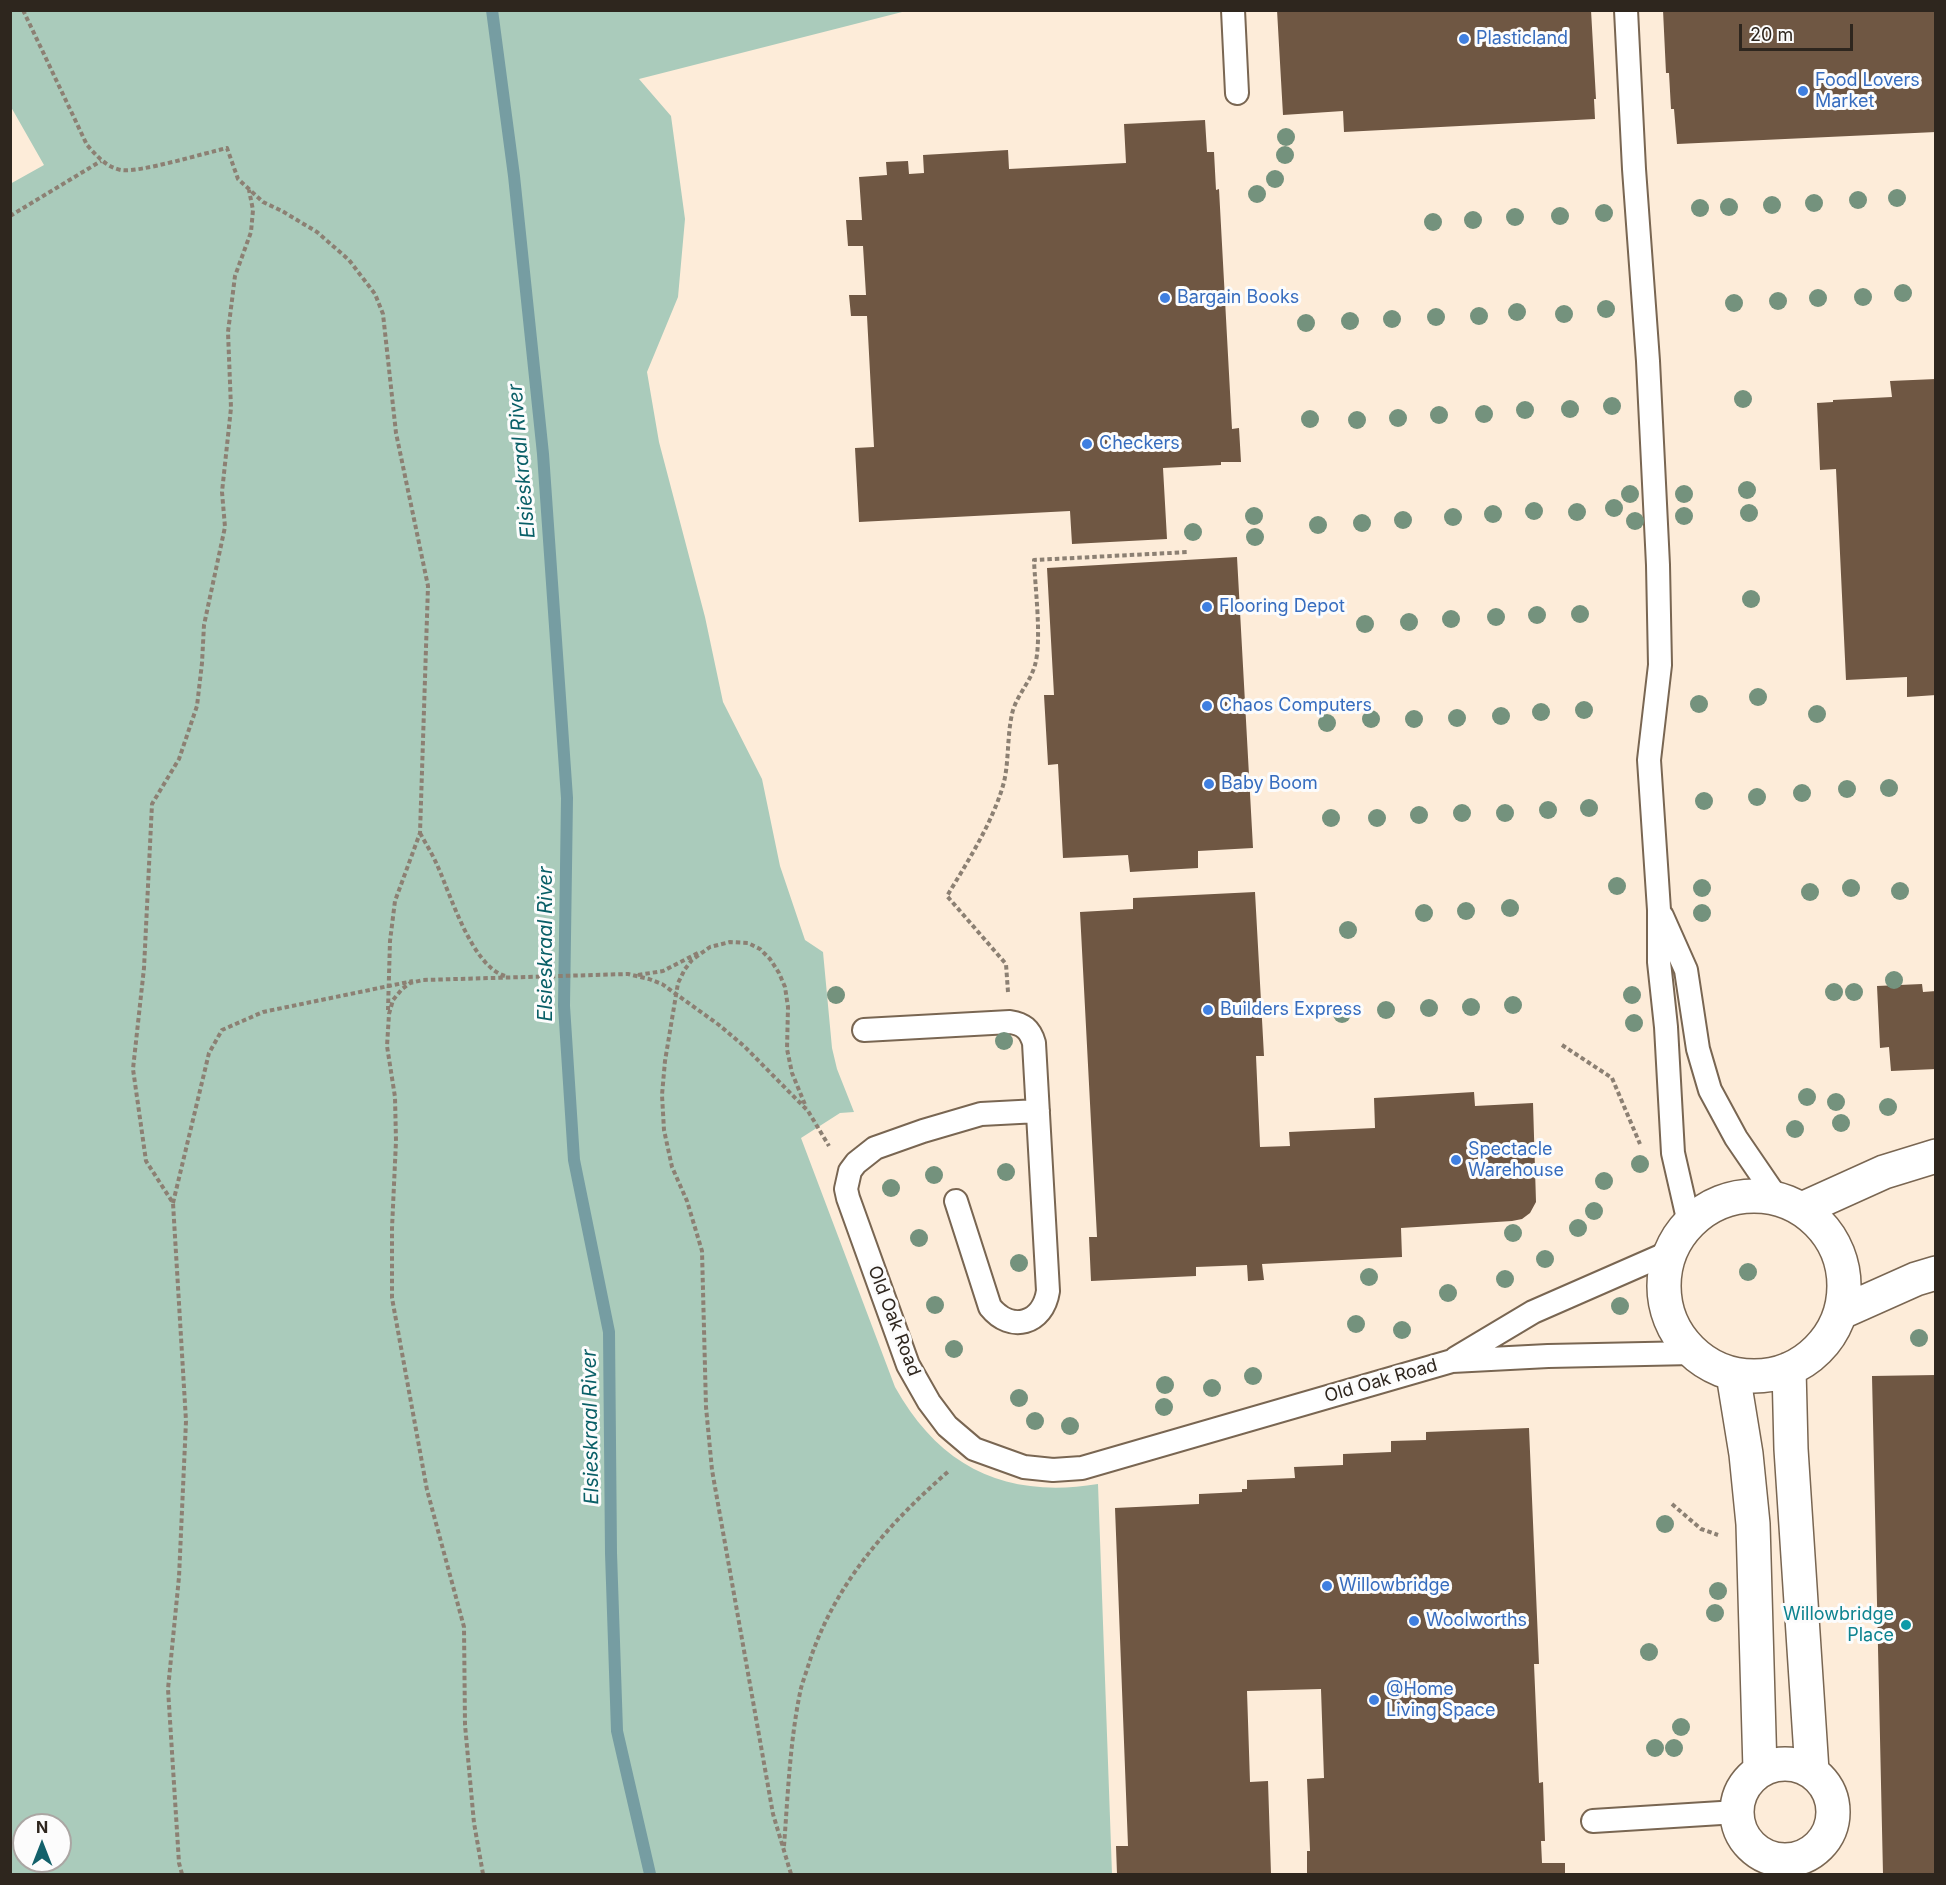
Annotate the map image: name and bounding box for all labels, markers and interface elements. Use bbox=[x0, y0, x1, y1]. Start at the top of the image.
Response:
scale bar bbox=[1742, 12, 1856, 50]
text: 20 m bbox=[1750, 24, 1793, 45]
place label: Plasticland bbox=[1476, 28, 1568, 50]
marker: Plasticland bbox=[1457, 32, 1471, 46]
place label: Food Lovers Market bbox=[1815, 70, 1920, 112]
marker: Food Lovers Market bbox=[1796, 84, 1810, 98]
place label: Bargain Books bbox=[1177, 287, 1299, 309]
marker: Bargain Books bbox=[1158, 291, 1172, 305]
water label: Elsieskraal River bbox=[503, 383, 541, 539]
place label: Checkers bbox=[1099, 433, 1180, 455]
marker: Checkers bbox=[1080, 437, 1094, 451]
place label: Flooring Depot bbox=[1219, 596, 1345, 618]
marker: Flooring Depot bbox=[1200, 600, 1214, 614]
place label: Chaos Computers bbox=[1219, 695, 1372, 717]
marker: Chaos Computers bbox=[1200, 699, 1214, 713]
place label: Baby Boom bbox=[1221, 773, 1318, 795]
marker: Baby Boom bbox=[1202, 777, 1216, 791]
water label: Elsieskraal River bbox=[534, 866, 558, 1022]
place label: Builders Express bbox=[1220, 999, 1362, 1021]
marker: Builders Express bbox=[1201, 1003, 1215, 1017]
place label: Spectacle Warehouse bbox=[1468, 1139, 1564, 1182]
marker: Spectacle Warehouse bbox=[1449, 1153, 1463, 1167]
street label: Old Oak Road bbox=[863, 1263, 925, 1379]
water label: Elsieskraal River bbox=[578, 1349, 604, 1505]
street label: Old Oak Road bbox=[1322, 1355, 1440, 1407]
place label: Willowbridge bbox=[1339, 1575, 1450, 1597]
marker: Willowbridge bbox=[1320, 1579, 1334, 1593]
place label: Willowbridge Place bbox=[1783, 1604, 1894, 1646]
place label: Woolworths bbox=[1426, 1610, 1527, 1632]
marker: Woolworths bbox=[1407, 1614, 1421, 1628]
marker: Willowbridge Place bbox=[1899, 1618, 1913, 1632]
place label: @Home Living Space bbox=[1386, 1679, 1495, 1722]
marker: @Home Living Space bbox=[1367, 1693, 1381, 1707]
north arrow bbox=[12, 1813, 72, 1873]
text: N bbox=[36, 1817, 48, 1837]

